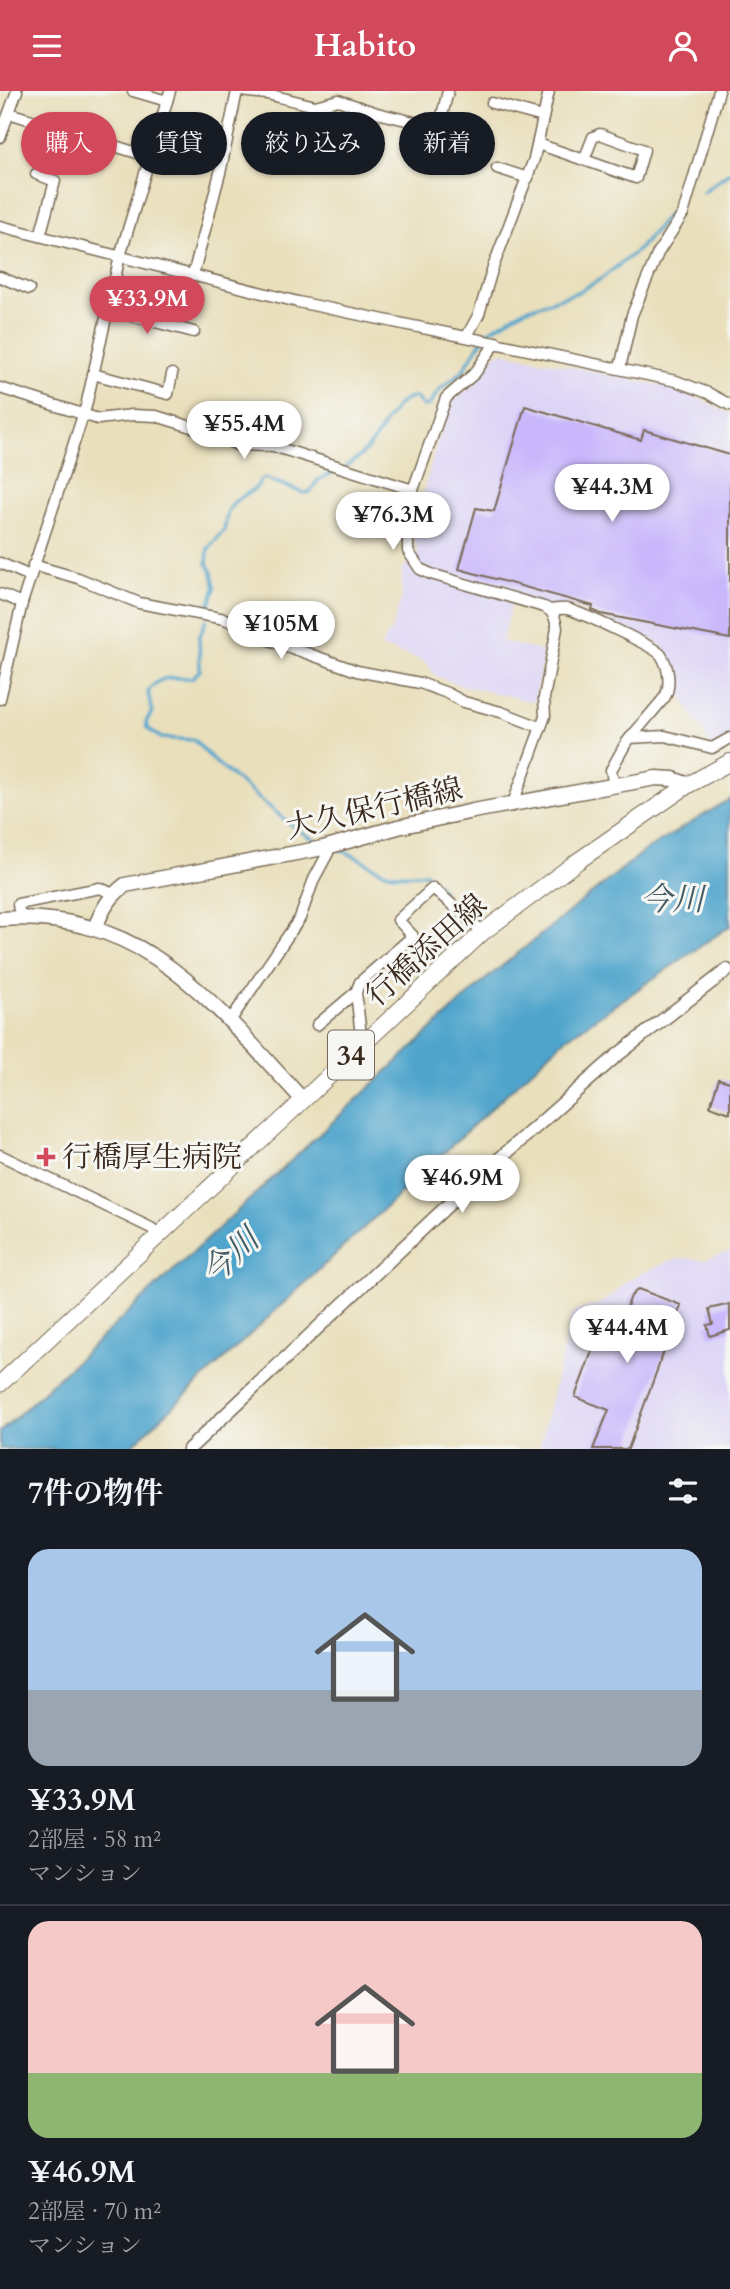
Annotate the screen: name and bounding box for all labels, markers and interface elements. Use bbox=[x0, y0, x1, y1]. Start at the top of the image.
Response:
text: Habito bbox=[314, 24, 416, 68]
icon: menu bbox=[28, 27, 66, 65]
icon: person bbox=[664, 27, 702, 65]
chip: 購入 bbox=[21, 112, 117, 175]
chip: 賃貸 bbox=[131, 112, 227, 175]
chip: 絞り込み bbox=[241, 112, 385, 175]
chip: 新着 bbox=[399, 112, 495, 175]
pin: ¥33.9M bbox=[90, 277, 204, 336]
text: ¥33.9M bbox=[106, 283, 188, 314]
pin: ¥55.4M bbox=[187, 401, 301, 461]
text: ¥55.4M bbox=[203, 408, 285, 439]
pin: ¥44.3M bbox=[555, 465, 669, 524]
text: ¥44.3M bbox=[571, 471, 653, 502]
pin: ¥76.3M bbox=[336, 493, 450, 552]
text: ¥76.3M bbox=[352, 499, 434, 530]
pin: ¥105M bbox=[232, 601, 330, 661]
text: ¥105M bbox=[243, 608, 319, 639]
street label: 大久保行橋線 bbox=[282, 768, 466, 849]
water label: 今川 bbox=[640, 878, 707, 922]
street label: 行橋添田線 bbox=[357, 885, 496, 1016]
road number: 34 bbox=[328, 1031, 374, 1079]
place label: 行橋厚生病院 bbox=[62, 1137, 242, 1178]
marker: 行橋厚生病院 bbox=[36, 1147, 56, 1167]
pin: ¥46.9M bbox=[405, 1155, 519, 1215]
text: ¥46.9M bbox=[421, 1162, 503, 1193]
water label: 今川 bbox=[192, 1217, 271, 1295]
pin: ¥44.4M bbox=[570, 1305, 684, 1365]
text: ¥44.4M bbox=[586, 1312, 668, 1343]
icon: filters bbox=[664, 1472, 702, 1510]
text: 7件の物件 bbox=[28, 1473, 163, 1514]
icon: home bbox=[302, 1594, 428, 1720]
text: ¥33.9M bbox=[28, 1780, 136, 1821]
text: 2部屋 · 58 m² bbox=[28, 1824, 161, 1855]
text: マンション bbox=[28, 1858, 142, 1889]
icon: home bbox=[302, 1966, 428, 2092]
text: ¥46.9M bbox=[28, 2152, 136, 2193]
text: 2部屋 · 70 m² bbox=[28, 2196, 161, 2227]
text: マンション bbox=[28, 2230, 142, 2261]

